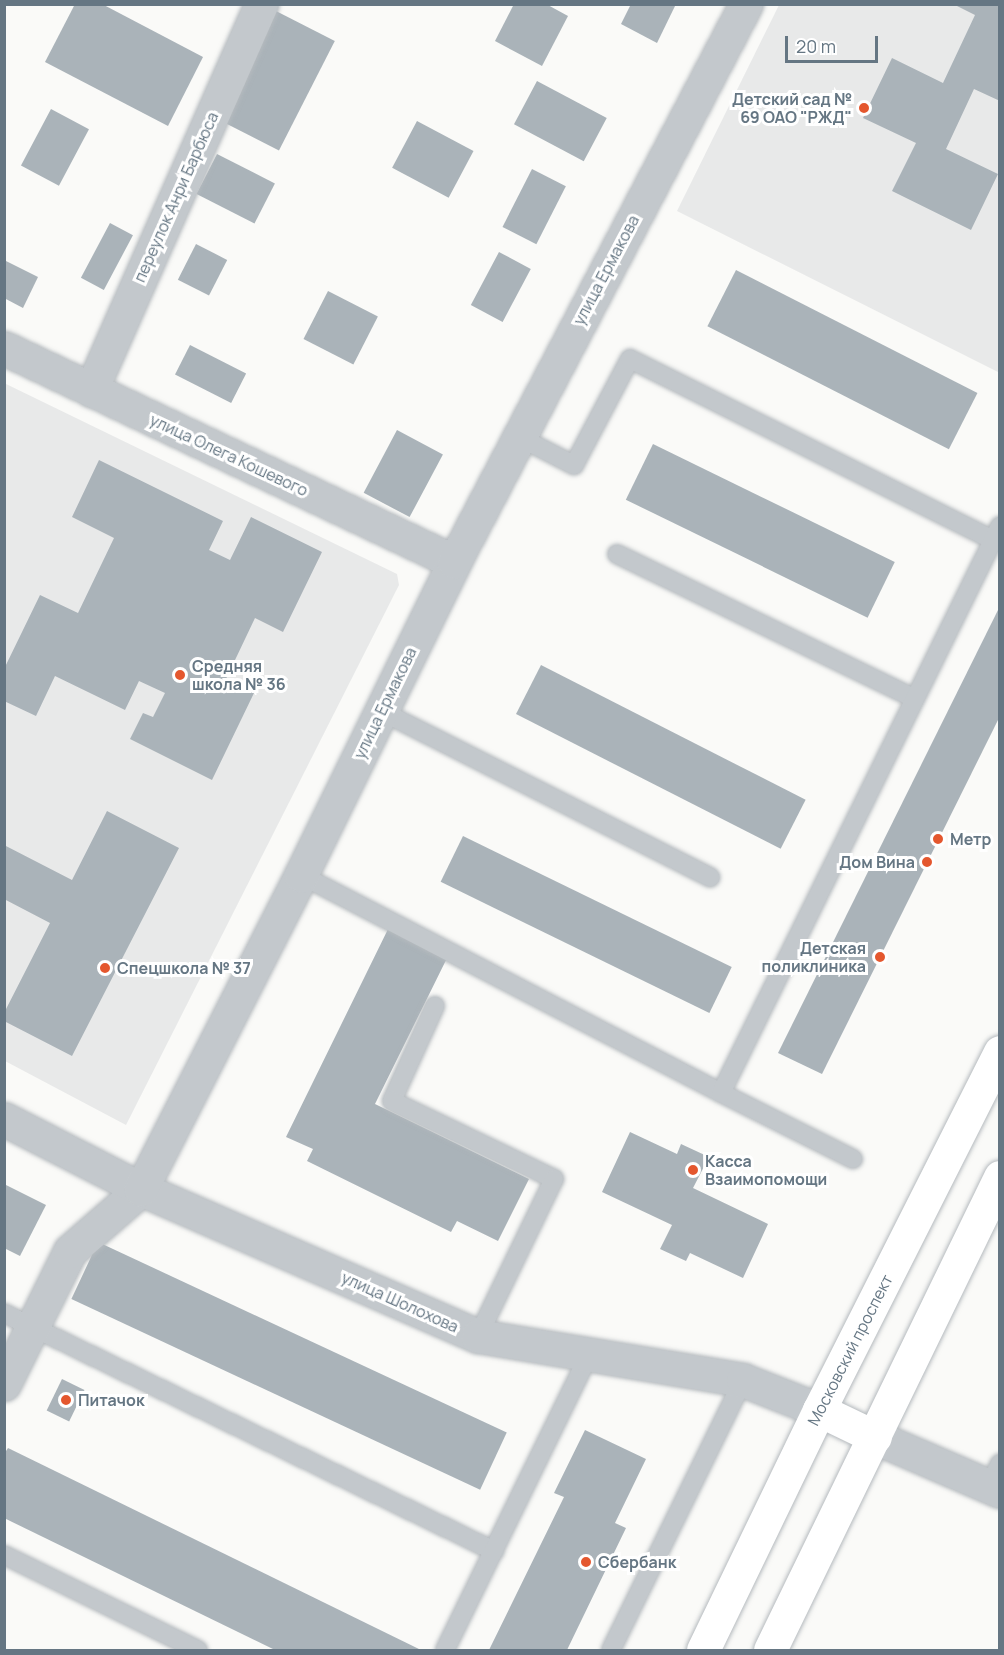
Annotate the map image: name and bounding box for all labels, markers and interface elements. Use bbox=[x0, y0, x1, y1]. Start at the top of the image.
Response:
scale bar bbox=[788, 24, 881, 62]
text: 20 m bbox=[796, 34, 836, 58]
place label: Детский сад № 69 ОАО "РЖД" bbox=[732, 89, 852, 127]
marker: Детский сад № 69 ОАО "РЖД" bbox=[857, 101, 871, 115]
street label: переулок Анри Барбюса bbox=[130, 109, 222, 285]
street label: улица Ермакова bbox=[569, 212, 643, 328]
street label: улица Олега Кошевого bbox=[147, 410, 311, 500]
street label: улица Ермакова bbox=[350, 644, 420, 762]
place label: Средняя школа № 36 bbox=[192, 656, 286, 694]
marker: Средняя школа № 36 bbox=[173, 668, 187, 682]
place label: Метр bbox=[950, 829, 991, 849]
marker: Метр bbox=[931, 832, 945, 846]
place label: Дом Вина bbox=[839, 852, 915, 872]
marker: Дом Вина bbox=[920, 855, 934, 869]
place label: Детская поликлиника bbox=[762, 938, 866, 976]
marker: Детская поликлиника bbox=[871, 948, 889, 966]
place label: Спецшкола № 37 bbox=[117, 958, 251, 978]
marker: Спецшкола № 37 bbox=[98, 961, 112, 975]
place label: Касса Взаимопомощи bbox=[705, 1151, 827, 1189]
marker: Касса Взаимопомощи bbox=[686, 1163, 700, 1177]
street label: улица Шолохова bbox=[339, 1268, 461, 1336]
street label: Московский проспект bbox=[804, 1271, 896, 1429]
place label: Питачок bbox=[78, 1390, 145, 1410]
marker: Питачок bbox=[59, 1393, 73, 1407]
place label: Сбербанк bbox=[598, 1552, 676, 1572]
marker: Сбербанк bbox=[579, 1555, 593, 1569]

